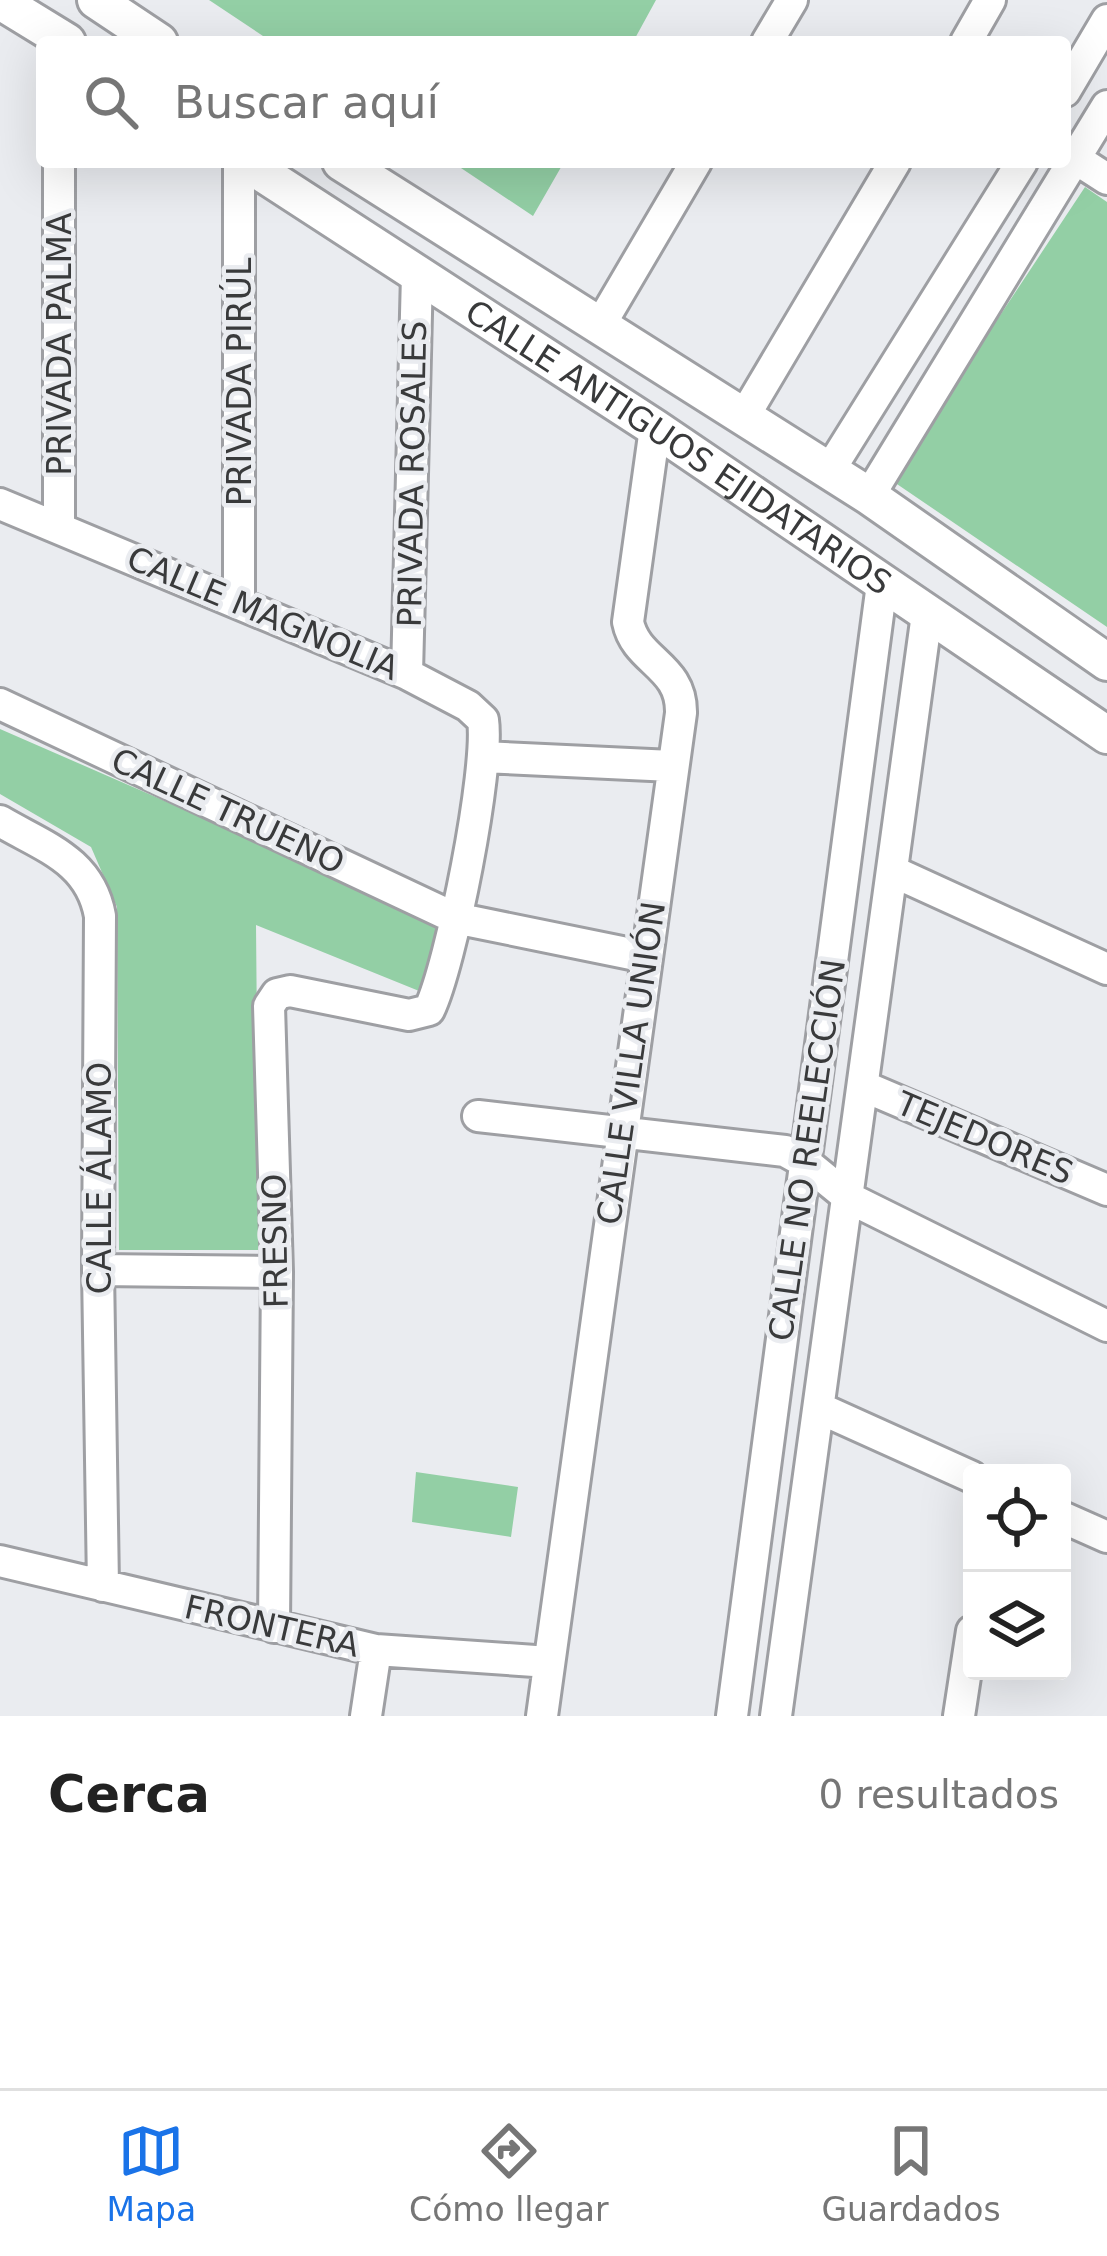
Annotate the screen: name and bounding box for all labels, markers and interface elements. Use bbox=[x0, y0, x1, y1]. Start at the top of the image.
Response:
search box bbox=[36, 36, 1071, 168]
icon: search bbox=[78, 69, 144, 135]
text: Buscar aquí bbox=[174, 76, 439, 129]
street label: PRIVADA PALMA bbox=[40, 212, 79, 476]
street label: PRIVADA PIRÚL bbox=[219, 257, 259, 506]
street label: CALLE ANTIGUOS EJIDATARIOS bbox=[459, 291, 899, 602]
street label: PRIVADA ROSALES bbox=[390, 320, 434, 628]
street label: CALLE MAGNOLIA bbox=[121, 538, 405, 688]
street label: CALLE TRUENO bbox=[105, 740, 351, 882]
street label: CALLE VILLA UNIÓN bbox=[588, 899, 673, 1227]
street label: CALLE NO REELECCIÓN bbox=[760, 956, 853, 1343]
street label: CALLE ÁLAMO bbox=[79, 1062, 119, 1294]
street label: TEJEDORES bbox=[890, 1083, 1079, 1193]
street label: FRESNO bbox=[254, 1173, 296, 1309]
map controls bbox=[963, 1464, 1071, 1680]
button: locate bbox=[963, 1464, 1071, 1572]
button: layers bbox=[963, 1572, 1071, 1680]
street label: FRONTERA bbox=[181, 1587, 363, 1665]
text: Cerca bbox=[48, 1765, 210, 1824]
text: 0 resultados bbox=[819, 1772, 1059, 1817]
tab: Mapa bbox=[106, 2118, 196, 2229]
tab: Cómo llegar bbox=[409, 2118, 609, 2229]
tab: Guardados bbox=[821, 2118, 1001, 2229]

